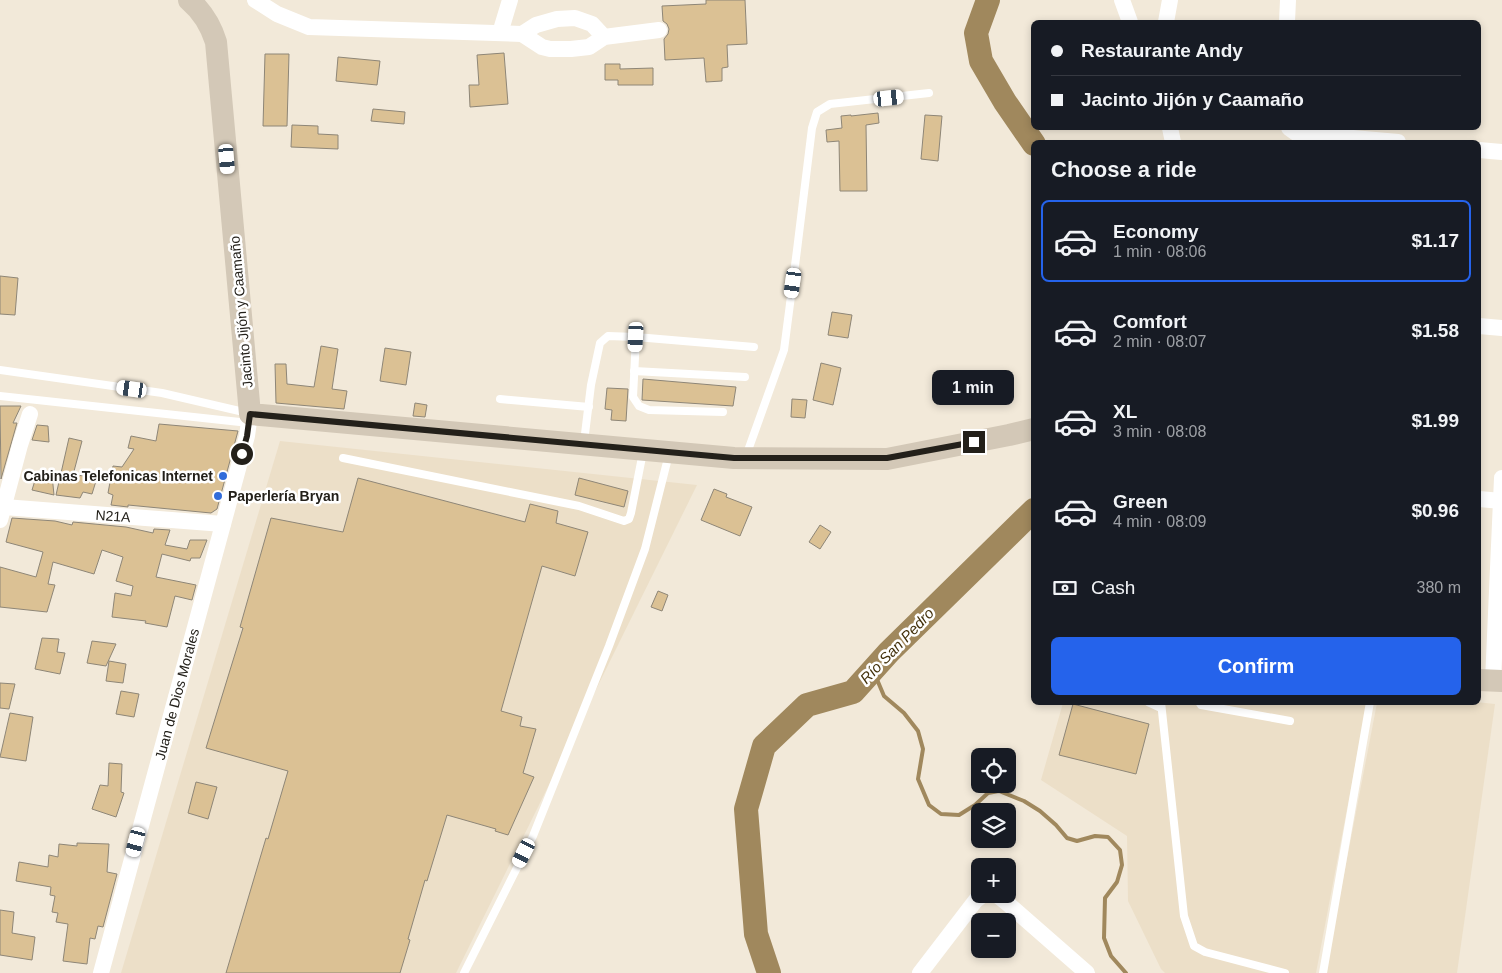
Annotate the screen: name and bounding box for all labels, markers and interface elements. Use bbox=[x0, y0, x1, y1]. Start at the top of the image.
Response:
text: Restaurante Andy bbox=[1081, 40, 1243, 61]
car bbox=[873, 89, 904, 107]
text: Jacinto Jijón y Caamaño bbox=[1081, 89, 1304, 110]
car bbox=[218, 143, 235, 175]
text: Choose a ride bbox=[1051, 157, 1196, 182]
icon: car bbox=[1053, 219, 1098, 264]
text: Economy bbox=[1113, 221, 1199, 242]
text: $1.17 bbox=[1411, 230, 1459, 251]
street label: Jacinto Jijón y Caamaño bbox=[226, 235, 256, 389]
text: 1 min · 08:06 bbox=[1113, 243, 1206, 260]
car bbox=[783, 267, 802, 299]
icon: car bbox=[1053, 309, 1098, 354]
text: Comfort bbox=[1113, 311, 1187, 332]
text: $1.58 bbox=[1411, 320, 1459, 341]
car bbox=[627, 322, 644, 352]
text: 2 min · 08:07 bbox=[1113, 333, 1206, 350]
callout: 1 min bbox=[933, 370, 1015, 404]
car bbox=[116, 379, 147, 399]
text: 1 min bbox=[952, 379, 994, 396]
icon: car bbox=[1053, 399, 1098, 444]
text: XL bbox=[1113, 401, 1137, 422]
text: $1.99 bbox=[1411, 410, 1459, 431]
text: 3 min · 08:08 bbox=[1113, 423, 1206, 440]
route end bbox=[963, 431, 985, 453]
route start bbox=[231, 443, 253, 465]
place label: Cabinas Telefonicas Internet bbox=[23, 468, 213, 484]
marker: Cabinas Telefonicas Internet bbox=[217, 470, 229, 482]
place label: Paperlería Bryan bbox=[228, 488, 339, 504]
icon: car bbox=[1053, 489, 1098, 534]
marker: Paperlería Bryan bbox=[212, 490, 224, 502]
text: Green bbox=[1113, 491, 1168, 512]
text: $0.96 bbox=[1411, 500, 1459, 521]
street label: N21A bbox=[95, 507, 132, 525]
text: 4 min · 08:09 bbox=[1113, 513, 1206, 530]
icon: cash bbox=[1051, 574, 1079, 602]
text: Cash bbox=[1091, 577, 1135, 598]
text: 380 m bbox=[1417, 579, 1461, 596]
water label: Río San Pedro bbox=[856, 604, 937, 687]
street label: Juan de Dios Morales bbox=[152, 627, 202, 761]
button: Confirm bbox=[1051, 637, 1461, 695]
map controls bbox=[971, 748, 1016, 958]
button: locate bbox=[971, 748, 1016, 793]
button: layers bbox=[971, 803, 1016, 848]
car bbox=[124, 826, 147, 858]
car bbox=[510, 836, 537, 870]
button: + bbox=[971, 858, 1016, 903]
button: − bbox=[971, 913, 1016, 958]

